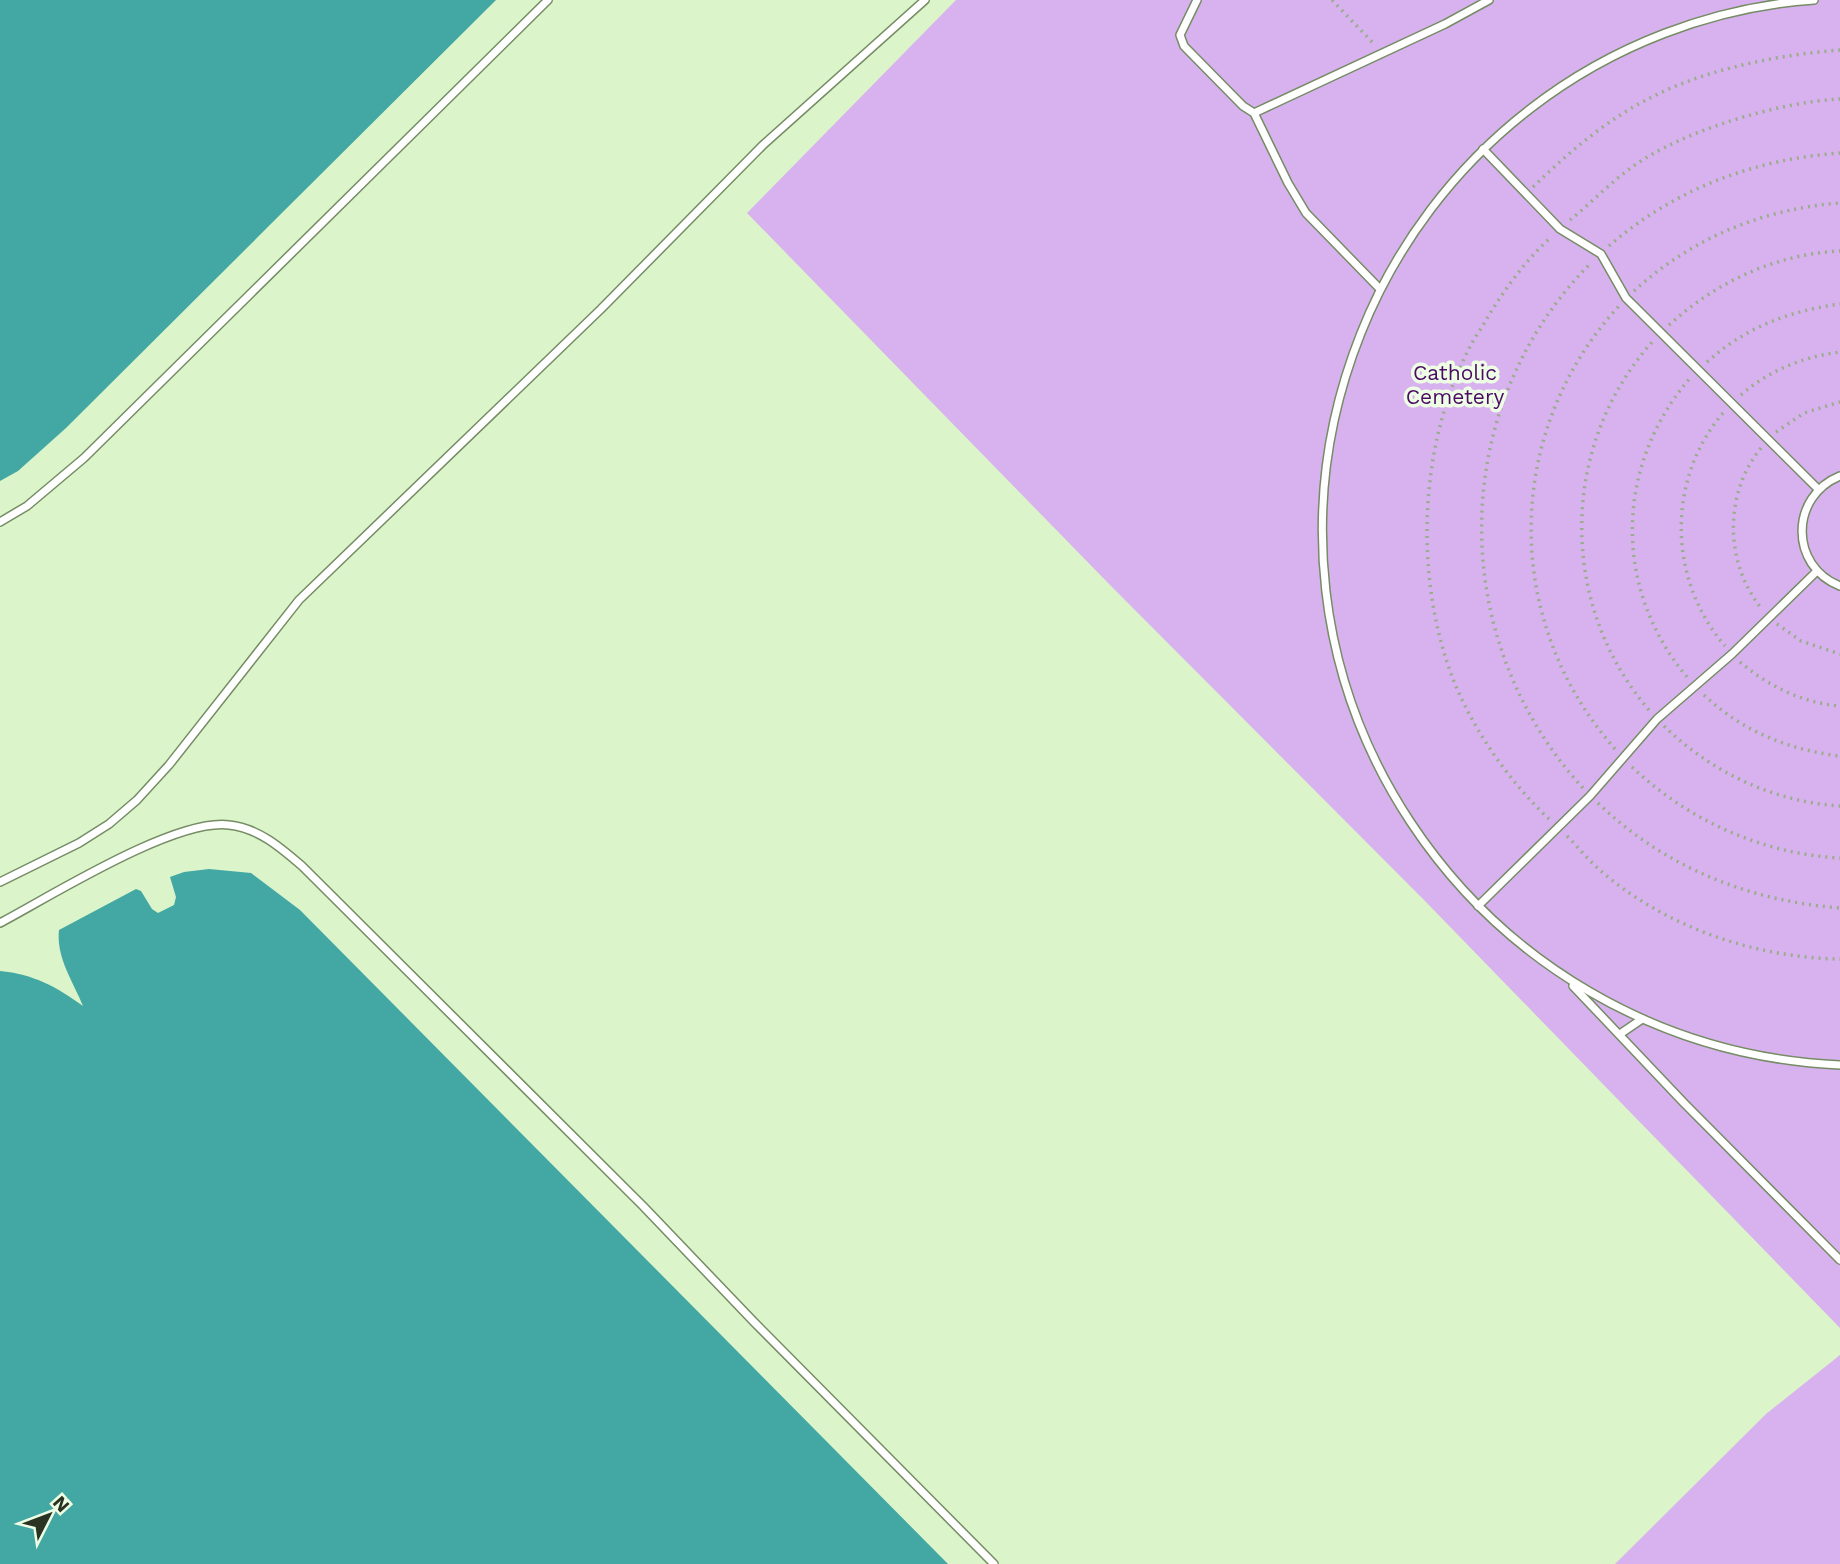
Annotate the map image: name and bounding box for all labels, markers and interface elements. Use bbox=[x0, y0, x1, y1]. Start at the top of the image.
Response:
park label: Catholic Cemetery bbox=[1406, 360, 1504, 409]
north arrow bbox=[14, 1480, 84, 1550]
text: N bbox=[48, 1491, 75, 1517]

